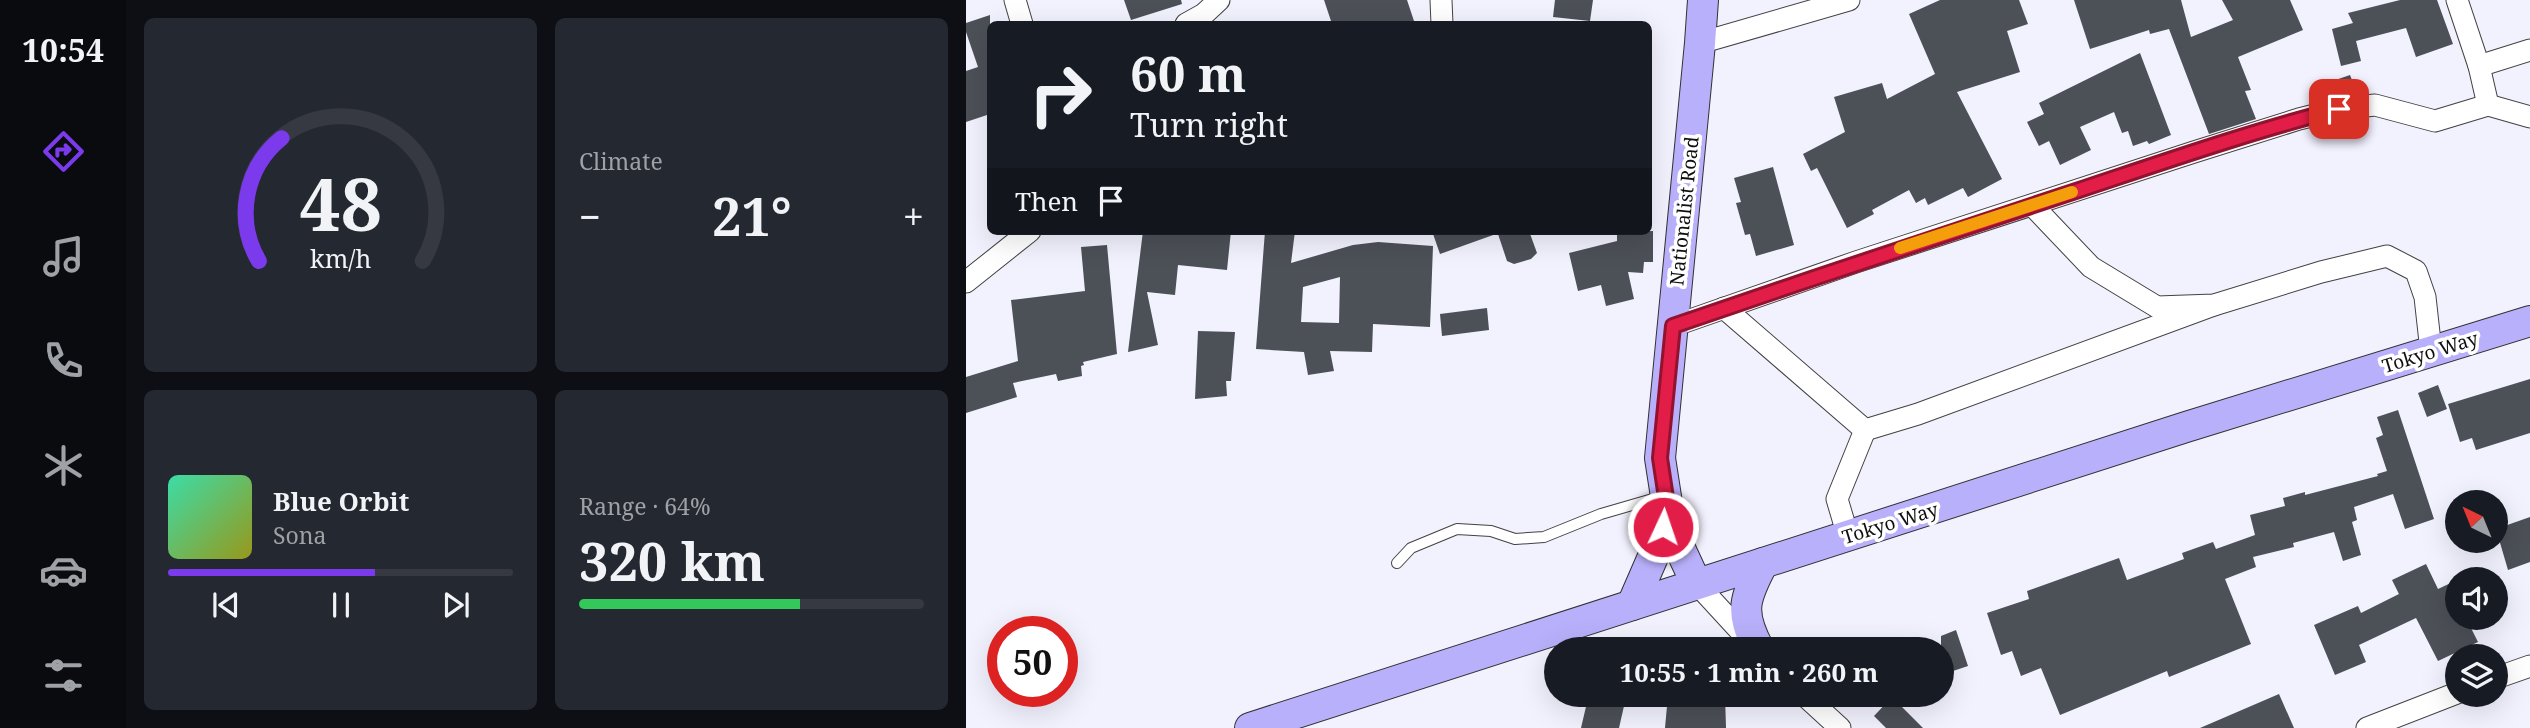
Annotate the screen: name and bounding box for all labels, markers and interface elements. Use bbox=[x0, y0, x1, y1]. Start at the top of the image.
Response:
text: 10:54 bbox=[22, 28, 104, 71]
text: 60 m bbox=[1130, 40, 1246, 106]
icon: right bbox=[1015, 49, 1106, 140]
pin bbox=[2309, 79, 2369, 139]
icon: arrive bbox=[2320, 90, 2358, 128]
text: Turn right bbox=[1130, 103, 1288, 146]
icon: directions bbox=[39, 127, 88, 176]
street label: Nationalist Road bbox=[1663, 135, 1705, 287]
text: Climate bbox=[579, 145, 663, 177]
text: 48 bbox=[299, 153, 382, 252]
text: 21° bbox=[712, 180, 792, 251]
icon: arrive bbox=[1092, 182, 1130, 220]
text: Then bbox=[1015, 183, 1078, 219]
text: − bbox=[579, 190, 601, 242]
text: + bbox=[903, 190, 924, 242]
icon: music bbox=[39, 232, 88, 281]
text: km/h bbox=[310, 241, 371, 275]
street label: Tokyo Way bbox=[2379, 325, 2481, 379]
icon: phone bbox=[39, 336, 88, 385]
icon: climate bbox=[39, 441, 88, 490]
text: Blue Orbit bbox=[273, 483, 409, 519]
text: Range · 64% bbox=[579, 490, 711, 522]
position arrow bbox=[1626, 490, 1700, 564]
north arrow bbox=[2445, 490, 2508, 553]
map controls bbox=[2445, 490, 2508, 707]
street label: Tokyo Way bbox=[1839, 496, 1941, 550]
text: Sona bbox=[273, 519, 327, 551]
text: 320 km bbox=[579, 525, 765, 596]
icon: car bbox=[39, 546, 88, 595]
button: sound bbox=[2445, 567, 2508, 630]
icon: previous bbox=[207, 586, 245, 624]
icon: pause bbox=[322, 586, 360, 624]
icon: next bbox=[437, 586, 475, 624]
speed limit sign: 50 bbox=[987, 616, 1078, 707]
button: layers bbox=[2445, 644, 2508, 707]
icon: filters bbox=[39, 651, 88, 700]
text: 10:55 · 1 min · 260 m bbox=[1619, 654, 1879, 690]

